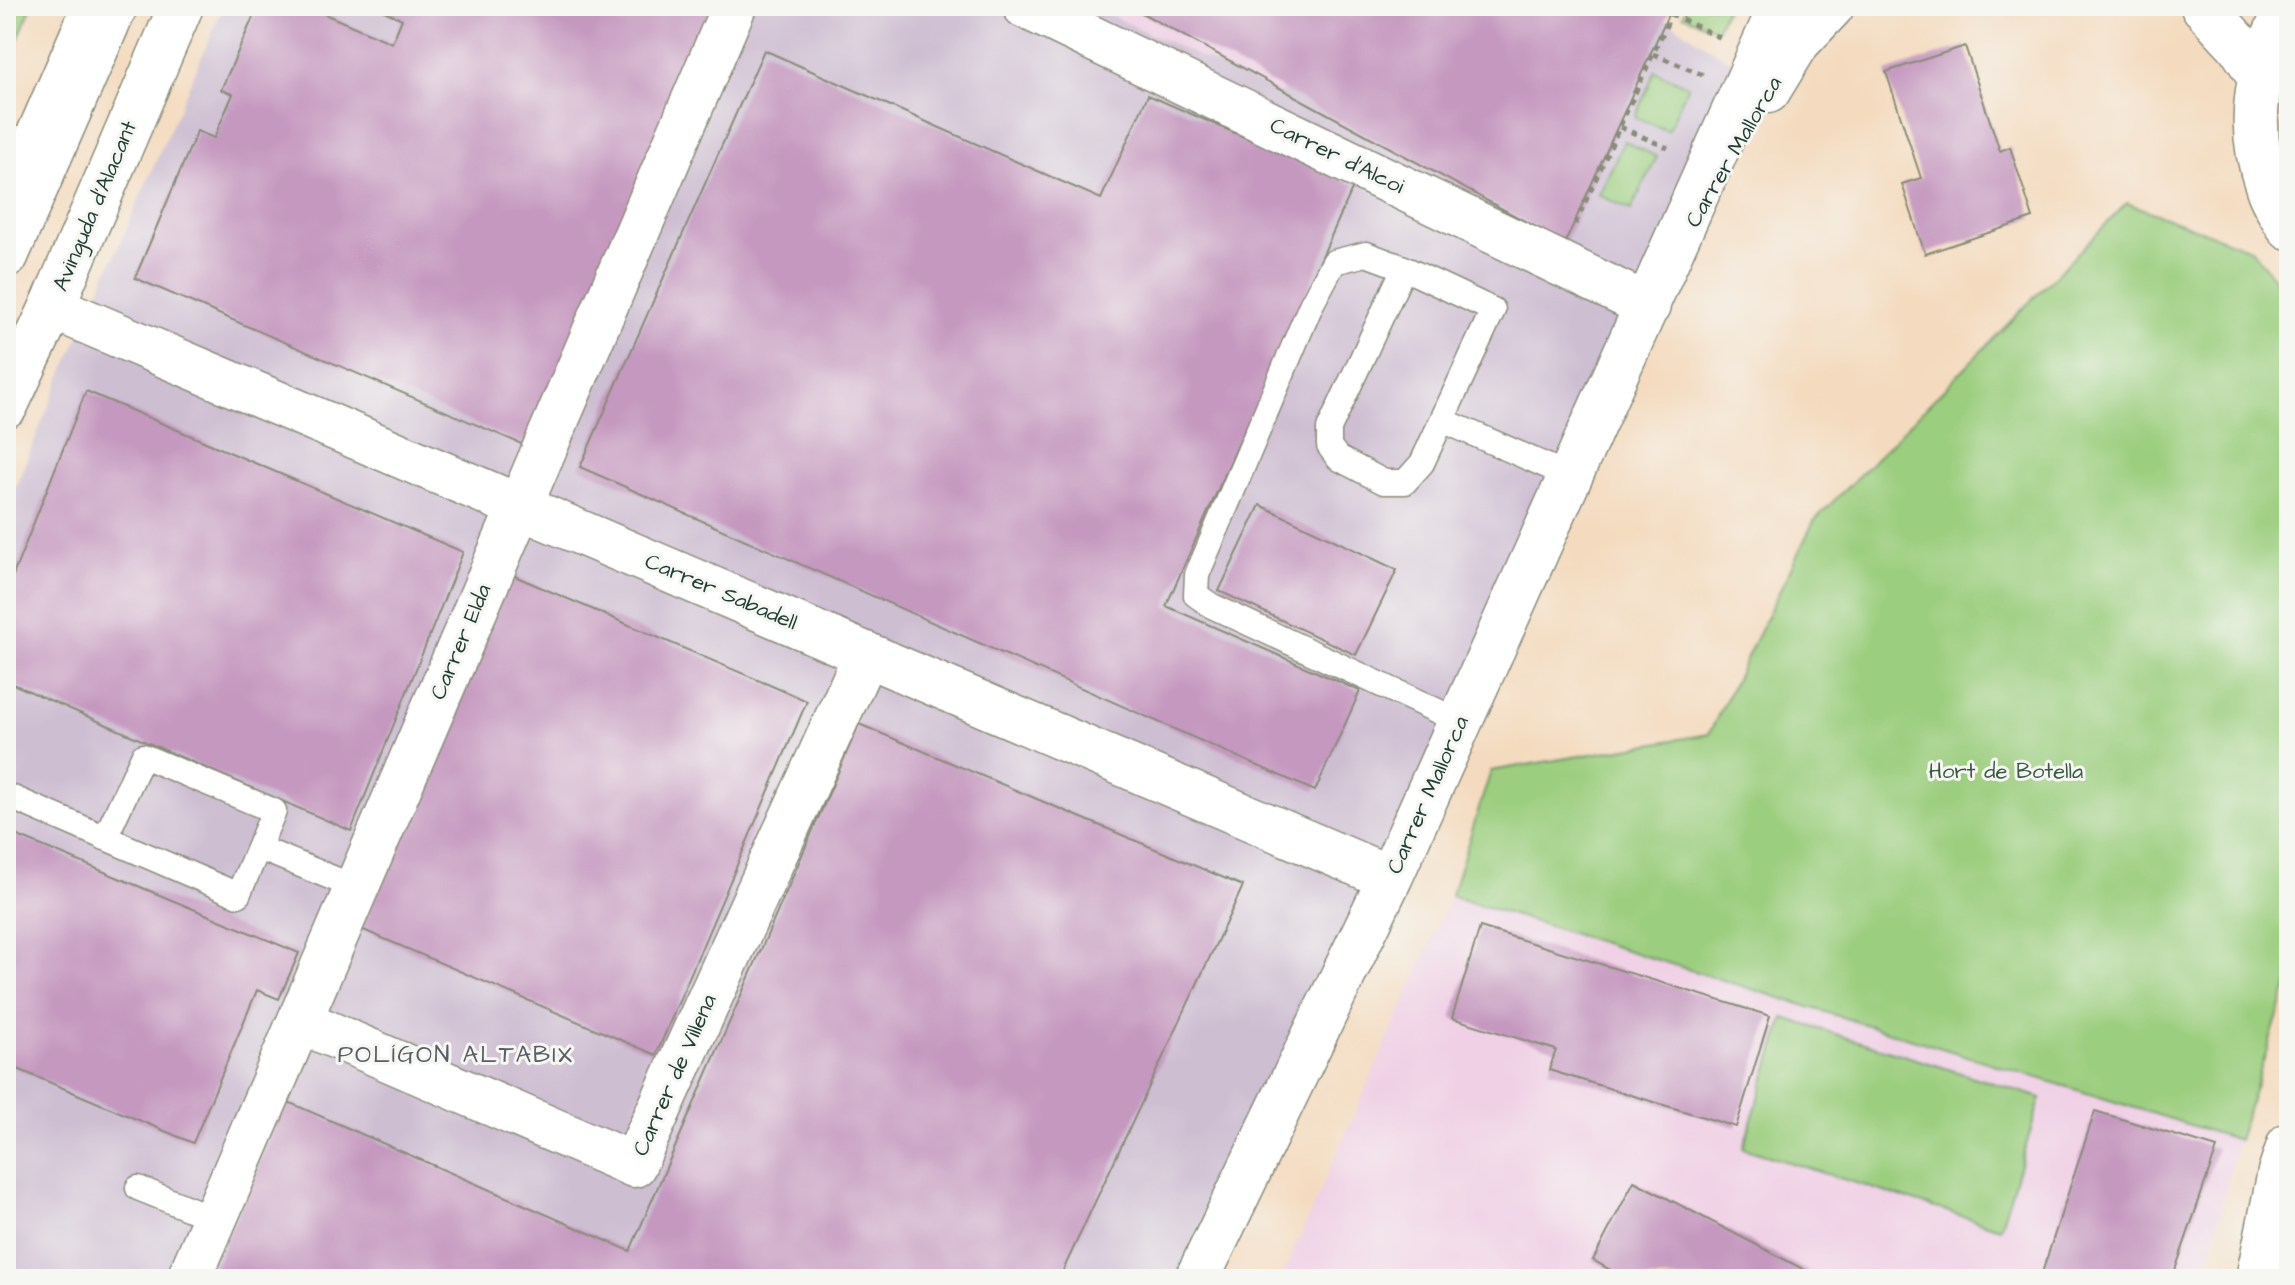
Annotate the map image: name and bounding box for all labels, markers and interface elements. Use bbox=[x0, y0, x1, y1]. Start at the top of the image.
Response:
street label: Carrer Mallorca bbox=[1678, 71, 1790, 233]
street label: Carrer d'Alcoi bbox=[1265, 110, 1409, 202]
street label: Avinguda d'Alacant bbox=[45, 116, 146, 296]
street label: Carrer Sabadell bbox=[640, 546, 802, 638]
street label: Carrer Elda bbox=[423, 579, 499, 705]
street label: Carrer Mallorca bbox=[1379, 711, 1477, 879]
park label: Hort de Botella bbox=[1929, 756, 2083, 787]
street label: Carrer de Villena bbox=[625, 989, 725, 1161]
district label: POLÍGON ALTABIX bbox=[338, 1038, 574, 1072]

